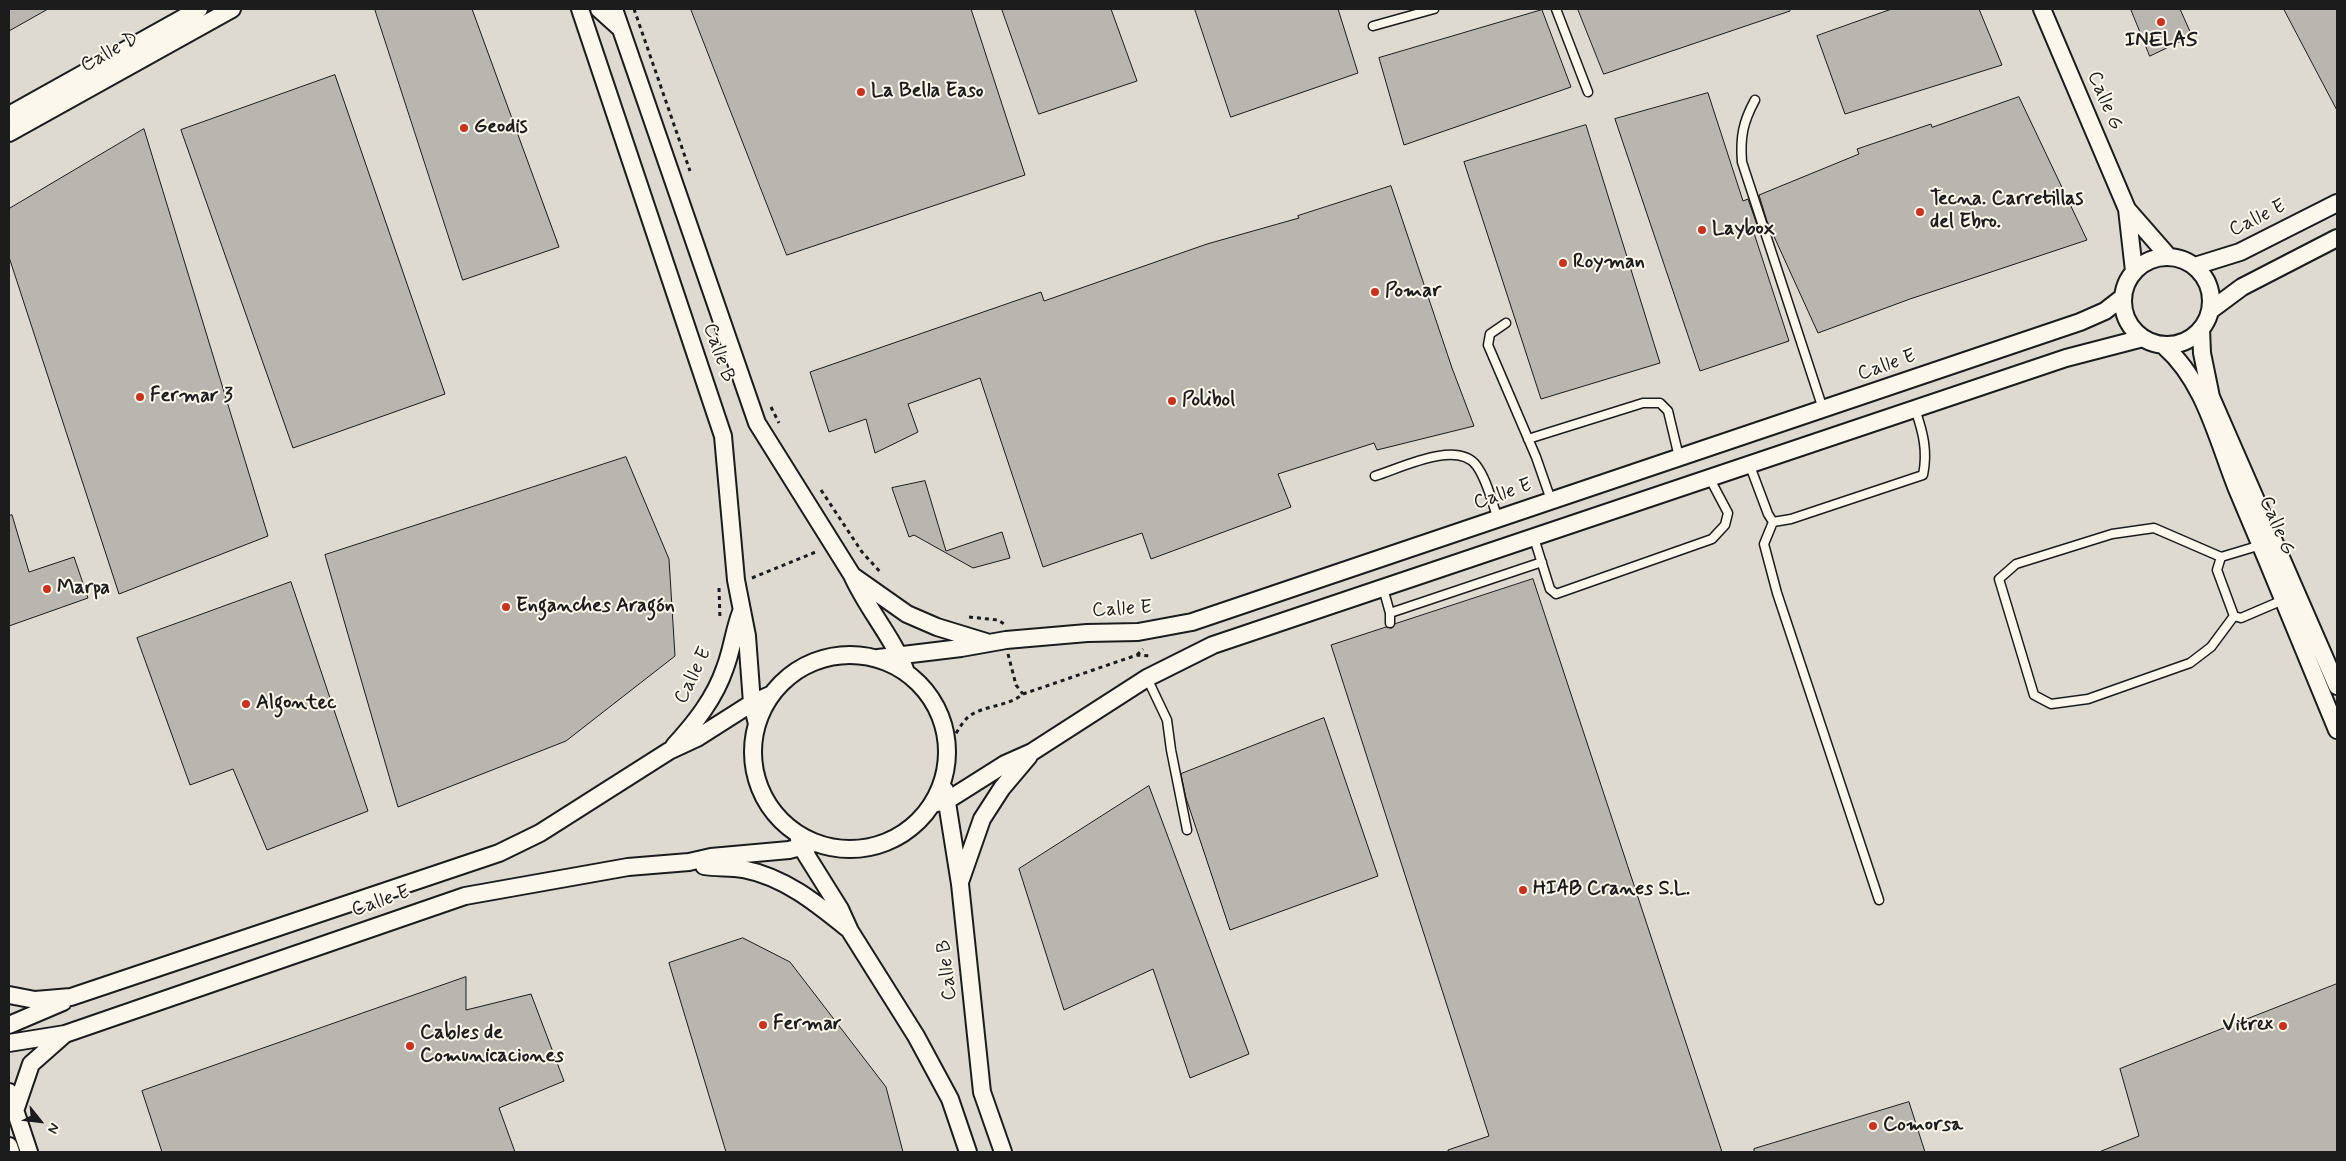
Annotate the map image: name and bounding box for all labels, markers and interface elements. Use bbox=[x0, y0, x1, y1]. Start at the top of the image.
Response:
marker: INELAS bbox=[2155, 16, 2167, 28]
street label: Calle D bbox=[77, 27, 143, 79]
place label: INELAS bbox=[2125, 30, 2197, 54]
street label: Calle G bbox=[2081, 68, 2127, 134]
place label: La Bella Easo bbox=[871, 80, 984, 104]
marker: La Bella Easo bbox=[855, 86, 867, 98]
place label: Geodis bbox=[474, 116, 528, 140]
marker: Geodis bbox=[458, 122, 470, 134]
place label: Tecna. Carretillas del Ebro. bbox=[1930, 188, 2083, 235]
street label: Calle E bbox=[2226, 195, 2290, 243]
marker: Tecna. Carretillas del Ebro. bbox=[1914, 206, 1926, 218]
place label: Laybox bbox=[1712, 218, 1775, 242]
marker: Laybox bbox=[1696, 224, 1708, 236]
place label: Royman bbox=[1573, 251, 1645, 275]
marker: Royman bbox=[1557, 257, 1569, 269]
place label: Pomar bbox=[1385, 280, 1441, 304]
marker: Pomar bbox=[1369, 286, 1381, 298]
street label: Calle B bbox=[697, 320, 739, 386]
street label: Calle E bbox=[1855, 345, 1919, 387]
place label: Fermar 3 bbox=[150, 385, 233, 409]
place label: Polibol bbox=[1182, 389, 1235, 413]
marker: Fermar 3 bbox=[134, 391, 146, 403]
marker: Polibol bbox=[1166, 395, 1178, 407]
street label: Calle E bbox=[1471, 474, 1535, 516]
street label: Calle G bbox=[2253, 493, 2299, 559]
place label: Marpa bbox=[57, 577, 110, 601]
marker: Marpa bbox=[41, 583, 53, 595]
place label: Enganches Aragón bbox=[516, 595, 675, 619]
street label: Calle E bbox=[1091, 596, 1153, 624]
marker: Enganches Aragón bbox=[500, 601, 512, 613]
street label: Calle E bbox=[670, 644, 718, 708]
place label: Algontec bbox=[256, 692, 336, 716]
marker: Algontec bbox=[240, 698, 252, 710]
place label: HIAB Cranes S.L. bbox=[1533, 878, 1690, 902]
street label: Calle E bbox=[349, 881, 413, 923]
marker: HIAB Cranes S.L. bbox=[1517, 884, 1529, 896]
street label: Calle B bbox=[933, 938, 963, 1002]
place label: Fermar bbox=[773, 1013, 841, 1037]
place label: Vitrex bbox=[2223, 1014, 2273, 1038]
marker: Fermar bbox=[757, 1019, 769, 1031]
marker: Vitrex bbox=[2277, 1020, 2289, 1032]
place label: Cables de Comunicaciones bbox=[420, 1022, 564, 1069]
marker: Cables de Comunicaciones bbox=[404, 1040, 416, 1052]
north arrow bbox=[15, 1096, 65, 1146]
place label: Comorsa bbox=[1883, 1114, 1963, 1138]
text: N bbox=[43, 1120, 63, 1137]
marker: Comorsa bbox=[1867, 1120, 1879, 1132]

